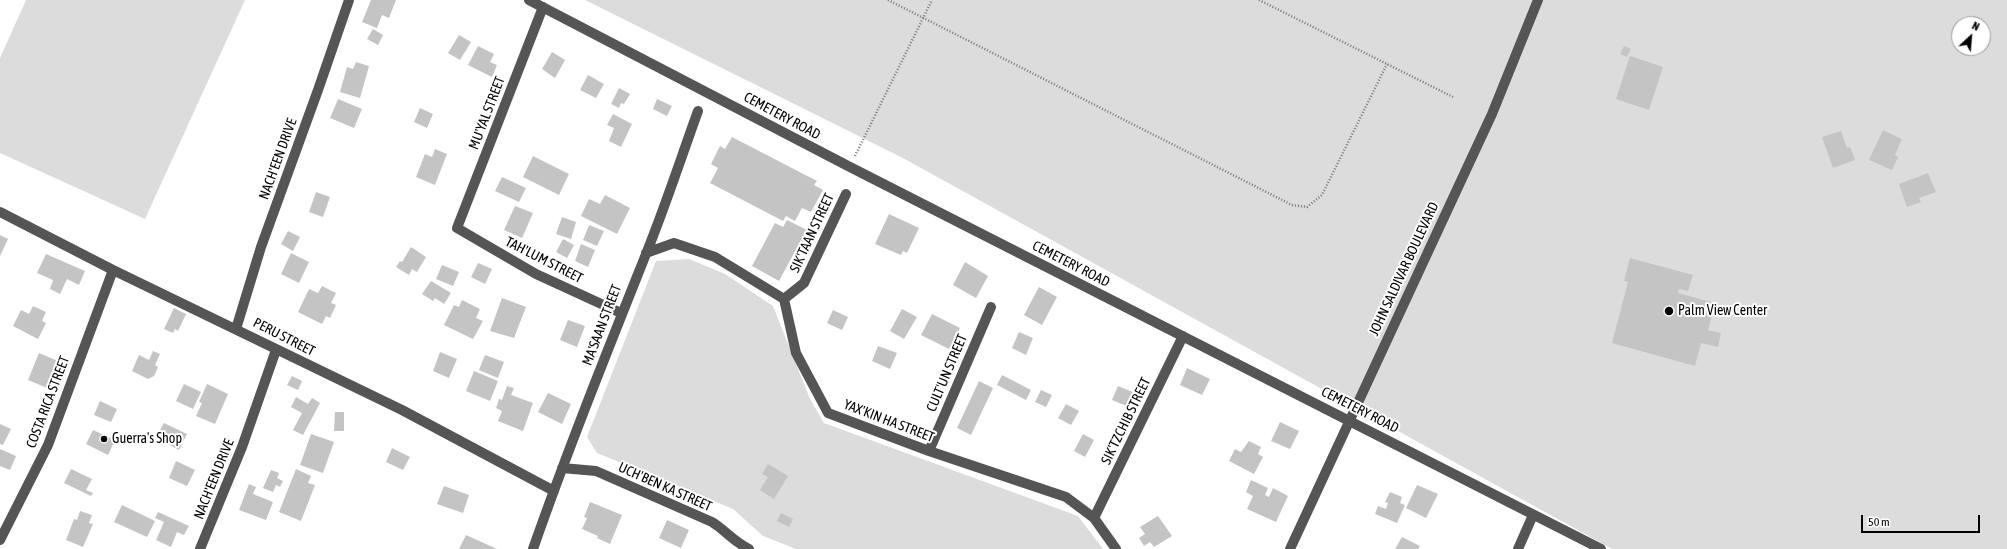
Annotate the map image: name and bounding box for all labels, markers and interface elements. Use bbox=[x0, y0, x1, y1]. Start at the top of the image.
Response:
north arrow bbox=[1951, 16, 1991, 56]
text: N bbox=[1970, 19, 1981, 33]
street label: MU'YAL STREET bbox=[465, 74, 509, 152]
street label: CEMETERY ROAD bbox=[741, 89, 823, 143]
street label: NACH'EEN DRIVE bbox=[256, 116, 300, 202]
street label: SIK'TAAN STREET bbox=[786, 191, 838, 275]
street label: JOHN SALDIVAR BOULEVARD bbox=[1366, 199, 1442, 339]
street label: TAH'LUM STREET bbox=[502, 233, 586, 287]
street label: CEMETERY ROAD bbox=[1030, 237, 1112, 291]
street label: MA'SAAN STREET bbox=[579, 282, 625, 368]
place label: Palm View Center bbox=[1678, 303, 1767, 319]
marker: Palm View Center bbox=[1663, 305, 1675, 317]
street label: PERU STREET bbox=[250, 314, 318, 360]
street label: CULT'UN STREET bbox=[923, 332, 971, 414]
street label: COSTA RICA STREET bbox=[23, 354, 73, 450]
street label: SIK'TZCHIB STREET bbox=[1098, 375, 1154, 467]
street label: CEMETERY ROAD bbox=[1319, 383, 1401, 437]
street label: YAX'KIN HA STREET bbox=[841, 396, 937, 446]
place label: Guerra's Shop bbox=[112, 431, 182, 447]
marker: Guerra's Shop bbox=[99, 434, 109, 444]
street label: NACH'EEN DRIVE bbox=[190, 436, 238, 522]
street label: UCH'BEN KA STREET bbox=[616, 459, 714, 515]
scale bar bbox=[1863, 507, 1982, 533]
text: 50 m bbox=[1868, 515, 1890, 529]

